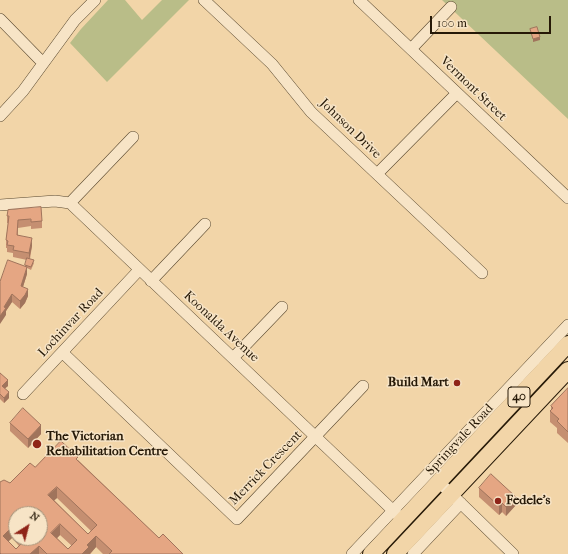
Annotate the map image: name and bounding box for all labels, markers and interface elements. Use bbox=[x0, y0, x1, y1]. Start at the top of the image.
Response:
scale bar bbox=[432, 8, 553, 34]
text: 100 m bbox=[437, 16, 467, 30]
street label: Vermont Street bbox=[437, 53, 509, 125]
street label: Johnson Drive bbox=[316, 96, 384, 162]
street label: Lochinvar Road bbox=[35, 285, 107, 361]
street label: Koonalda Avenue bbox=[180, 288, 262, 366]
place label: Build Mart bbox=[388, 375, 449, 391]
marker: Build Mart bbox=[452, 378, 462, 388]
road number: 40 bbox=[508, 387, 530, 407]
street label: Springvale Road bbox=[423, 401, 497, 479]
street label: Merrick Crescent bbox=[226, 427, 306, 509]
place label: The Victorian Rehabilitation Centre bbox=[46, 429, 168, 460]
marker: The Victorian Rehabilitation Centre bbox=[31, 438, 43, 450]
place label: Fedele's bbox=[506, 493, 550, 509]
marker: Fedele's bbox=[493, 496, 503, 506]
north arrow bbox=[8, 506, 48, 546]
text: N bbox=[28, 509, 42, 524]

